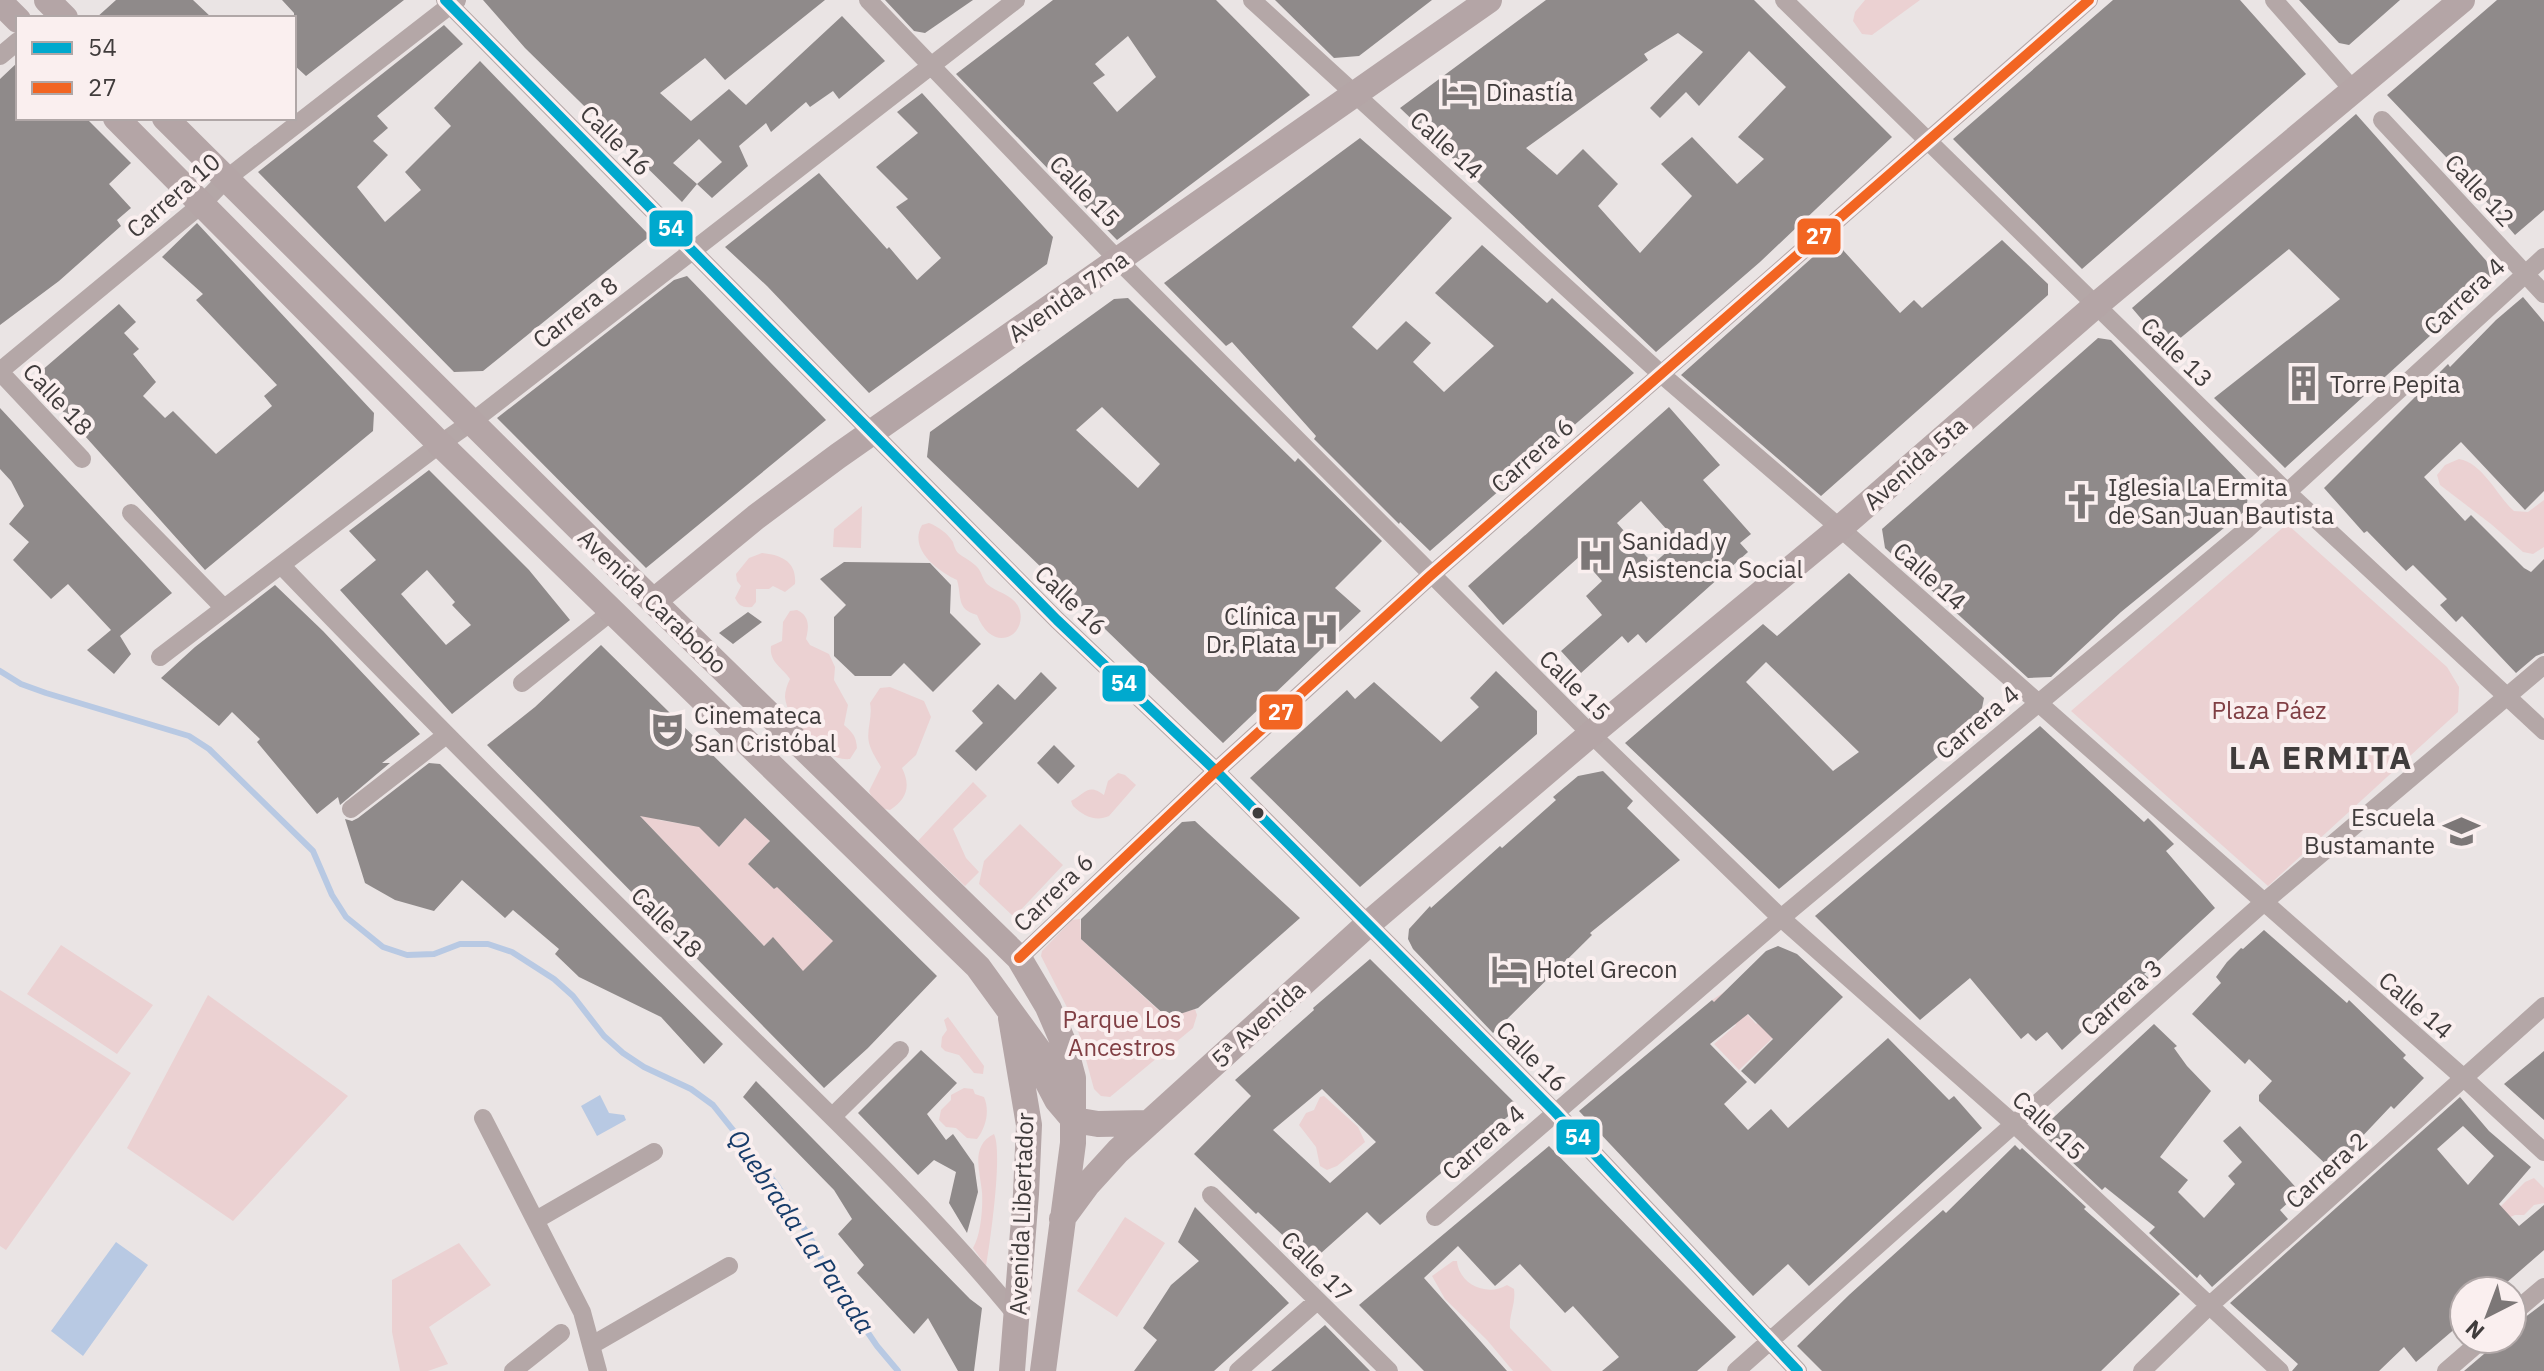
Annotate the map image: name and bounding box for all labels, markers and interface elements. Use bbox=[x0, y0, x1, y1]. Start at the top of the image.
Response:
legend bbox=[16, 16, 296, 120]
text: 54 bbox=[88, 31, 117, 63]
text: 27 bbox=[88, 71, 117, 103]
hotel icon: Dinastía bbox=[1441, 73, 1479, 111]
place label: Dinastía bbox=[1486, 76, 1573, 108]
street label: Calle 16 bbox=[573, 97, 659, 183]
street label: Calle 14 bbox=[1403, 104, 1491, 186]
street label: Carrera 10 bbox=[119, 145, 227, 245]
street label: Calle 12 bbox=[2438, 147, 2522, 233]
street label: Calle 15 bbox=[1043, 148, 1127, 234]
line badge: 54 bbox=[648, 209, 694, 248]
text: 54 bbox=[658, 213, 684, 242]
line badge: 27 bbox=[1796, 217, 1842, 256]
text: 27 bbox=[1806, 221, 1832, 250]
street label: Avenida 7ma bbox=[1002, 243, 1135, 349]
street label: Carrera 4 bbox=[2417, 250, 2511, 342]
street label: Carrera 8 bbox=[526, 269, 624, 355]
street label: Calle 13 bbox=[2134, 310, 2220, 394]
street label: Calle 18 bbox=[16, 356, 100, 442]
building icon: Torre Pepita bbox=[2285, 365, 2323, 403]
place label: Torre Pepita bbox=[2330, 368, 2461, 400]
street label: Avenida 5ta bbox=[1856, 409, 1974, 517]
street label: Carrera 6 bbox=[1484, 410, 1580, 500]
place label: Iglesia La Ermita de San Juan Bautista bbox=[2108, 471, 2334, 531]
church icon: Iglesia La Ermita de San Juan Bautista bbox=[2063, 482, 2101, 520]
street label: Avenida Carabobo bbox=[571, 522, 735, 680]
place label: Sanidad y Asistencia Social bbox=[1622, 525, 1803, 585]
street label: Calle 14 bbox=[1886, 535, 1974, 617]
hospital icon: Sanidad y Asistencia Social bbox=[1577, 536, 1615, 574]
street label: Calle 16 bbox=[1028, 558, 1114, 642]
place label: Clínica Dr. Plata bbox=[1206, 600, 1296, 660]
hospital icon: Clínica Dr. Plata bbox=[1303, 611, 1341, 649]
street label: Calle 15 bbox=[1532, 642, 1618, 728]
line badge: 54 bbox=[1101, 664, 1147, 703]
text: 54 bbox=[1111, 668, 1137, 697]
street label: Carrera 4 bbox=[1928, 678, 2026, 766]
line badge: 27 bbox=[1258, 693, 1304, 731]
park label: Plaza Páez bbox=[2212, 694, 2326, 726]
text: 27 bbox=[1268, 697, 1294, 726]
place label: Cinemateca San Cristóbal bbox=[694, 699, 836, 759]
theatre icon: Cinemateca San Cristóbal bbox=[649, 710, 687, 748]
district label: LA ERMITA bbox=[2229, 736, 2413, 778]
place label: Escuela Bustamante bbox=[2304, 801, 2435, 861]
unlabelled marker bbox=[1250, 805, 1266, 821]
school or university icon: Escuela Bustamante bbox=[2442, 812, 2480, 850]
street label: Carrera 6 bbox=[1006, 846, 1100, 938]
street label: Calle 18 bbox=[624, 879, 710, 965]
hotel icon: Hotel Grecon bbox=[1491, 950, 1529, 988]
street label: Carrera 3 bbox=[2073, 952, 2169, 1042]
place label: Hotel Grecon bbox=[1536, 953, 1678, 985]
street label: Calle 14 bbox=[2372, 964, 2460, 1046]
street label: 5ª Avenida bbox=[1204, 973, 1312, 1075]
park label: Parque Los Ancestros bbox=[1062, 1003, 1182, 1063]
street label: Calle 16 bbox=[1489, 1013, 1575, 1099]
street label: Calle 15 bbox=[2006, 1083, 2092, 1167]
street label: Carrera 4 bbox=[1435, 1097, 1531, 1187]
street label: Avenida Libertador bbox=[1001, 1112, 1041, 1316]
line badge: 54 bbox=[1555, 1118, 1601, 1156]
water label: Quebrada La Parada bbox=[721, 1122, 883, 1340]
text: 54 bbox=[1565, 1122, 1591, 1151]
street label: Carrera 2 bbox=[2278, 1125, 2374, 1215]
street label: Calle 17 bbox=[1274, 1223, 1360, 1309]
north arrow bbox=[2448, 1275, 2528, 1355]
text: N bbox=[2459, 1314, 2490, 1346]

